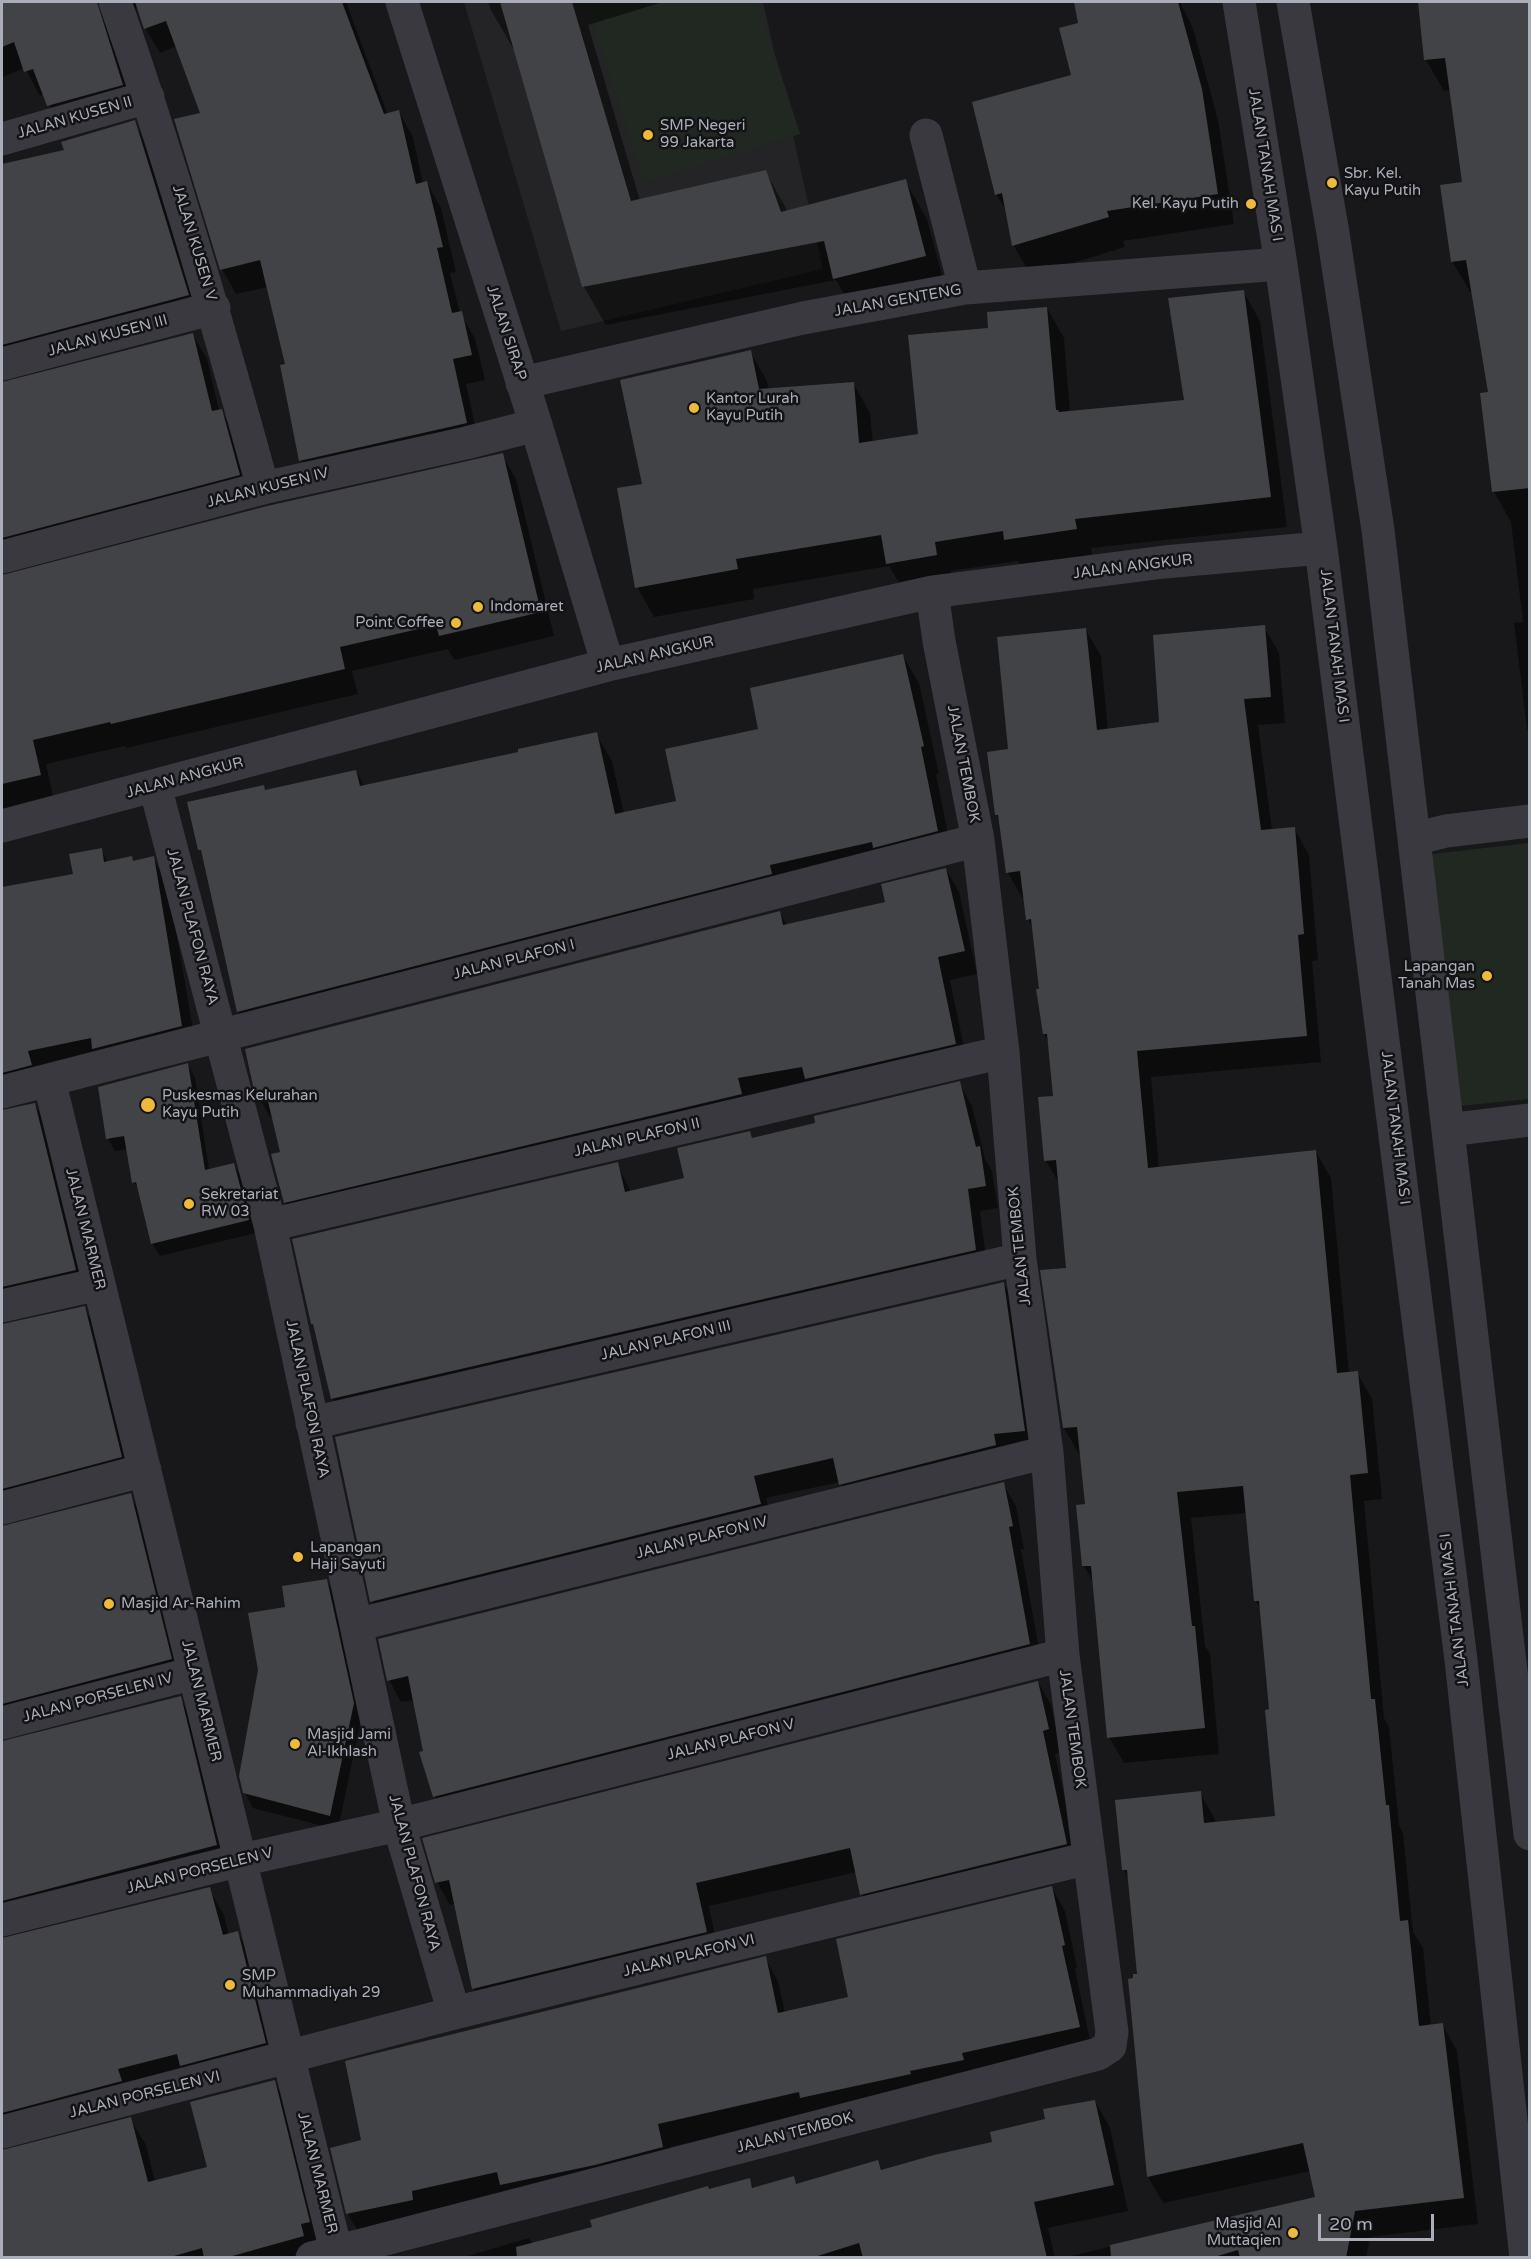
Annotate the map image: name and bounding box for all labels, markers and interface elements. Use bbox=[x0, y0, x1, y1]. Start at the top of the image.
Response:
street label: JALAN TANAH MAS I bbox=[1244, 87, 1286, 243]
street label: JALAN KUSEN II bbox=[16, 93, 134, 143]
place label: SMP Negeri 99 Jakarta bbox=[660, 117, 745, 152]
marker: SMP Negeri 99 Jakarta bbox=[641, 128, 655, 142]
place label: Sbr. Kel. Kayu Putih bbox=[1344, 165, 1421, 200]
marker: Sbr. Kel. Kayu Putih bbox=[1325, 176, 1339, 190]
street label: JALAN KUSEN V bbox=[168, 183, 220, 303]
place label: Kel. Kayu Putih bbox=[1132, 195, 1239, 213]
marker: Kel. Kayu Putih bbox=[1244, 197, 1258, 211]
street label: JALAN GENTENG bbox=[833, 281, 963, 321]
street label: JALAN SIRAP bbox=[482, 283, 530, 383]
street label: JALAN KUSEN III bbox=[46, 311, 170, 361]
place label: Kantor Lurah Kayu Putih bbox=[706, 390, 799, 425]
marker: Kantor Lurah Kayu Putih bbox=[687, 401, 701, 415]
street label: JALAN KUSEN IV bbox=[205, 464, 331, 512]
street label: JALAN ANGKUR bbox=[1072, 551, 1194, 583]
street label: JALAN TANAH MAS I bbox=[1316, 568, 1352, 724]
place label: Indomaret bbox=[490, 598, 564, 616]
marker: Indomaret bbox=[471, 600, 485, 614]
place label: Point Coffee bbox=[355, 614, 444, 632]
marker: Point Coffee bbox=[449, 616, 463, 630]
street label: JALAN ANGKUR bbox=[594, 633, 716, 677]
street label: JALAN TEMBOK bbox=[943, 704, 983, 824]
street label: JALAN ANGKUR bbox=[125, 754, 245, 802]
street label: JALAN PLAFON RAYA bbox=[162, 847, 222, 1007]
street label: JALAN PLAFON I bbox=[451, 936, 577, 984]
place label: Lapangan Tanah Mas bbox=[1398, 958, 1475, 993]
marker: Lapangan Tanah Mas bbox=[1480, 969, 1494, 983]
street label: JALAN TANAH MAS I bbox=[1377, 1050, 1413, 1206]
place label: Puskesmas Kelurahan Kayu Putih bbox=[162, 1087, 318, 1122]
marker: Puskesmas Kelurahan Kayu Putih bbox=[139, 1096, 157, 1114]
street label: JALAN PLAFON II bbox=[572, 1115, 702, 1161]
street label: JALAN MARMER bbox=[61, 1166, 109, 1292]
place label: Sekretariat RW 03 bbox=[201, 1186, 279, 1221]
street label: JALAN TEMBOK bbox=[1005, 1186, 1035, 1306]
marker: Sekretariat RW 03 bbox=[182, 1197, 196, 1211]
street label: JALAN PLAFON III bbox=[599, 1317, 733, 1365]
street label: JALAN PLAFON RAYA bbox=[281, 1318, 333, 1480]
street label: JALAN PLAFON IV bbox=[634, 1513, 770, 1563]
street label: JALAN TANAH MAS I bbox=[1437, 1532, 1473, 1688]
place label: Lapangan Haji Sayuti bbox=[310, 1539, 385, 1574]
marker: Lapangan Haji Sayuti bbox=[291, 1550, 305, 1564]
place label: Masjid Ar-Rahim bbox=[121, 1595, 241, 1613]
marker: Masjid Ar-Rahim bbox=[102, 1597, 116, 1611]
street label: JALAN MARMER bbox=[177, 1638, 225, 1764]
street label: JALAN PORSELEN IV bbox=[21, 1669, 175, 1727]
street label: JALAN TEMBOK bbox=[1055, 1669, 1089, 1789]
street label: JALAN PLAFON V bbox=[665, 1715, 797, 1765]
place label: Masjid Jami Al-Ikhlash bbox=[307, 1726, 391, 1761]
marker: Masjid Jami Al-Ikhlash bbox=[288, 1737, 302, 1751]
street label: JALAN PLAFON RAYA bbox=[384, 1793, 444, 1953]
street label: JALAN PORSELEN V bbox=[125, 1844, 275, 1898]
street label: JALAN PLAFON VI bbox=[621, 1931, 757, 1981]
place label: SMP Muhammadiyah 29 bbox=[242, 1967, 380, 2002]
marker: SMP Muhammadiyah 29 bbox=[223, 1978, 237, 1992]
street label: JALAN PORSELEN VI bbox=[68, 2068, 222, 2122]
street label: JALAN TEMBOK bbox=[735, 2109, 855, 2157]
street label: JALAN MARMER bbox=[293, 2110, 341, 2236]
scale bar bbox=[1321, 2202, 1436, 2240]
text: 20 m bbox=[1329, 2213, 1373, 2235]
place label: Masjid Al Muttaqien bbox=[1207, 2215, 1281, 2250]
marker: Masjid Al Muttaqien bbox=[1286, 2226, 1300, 2240]

